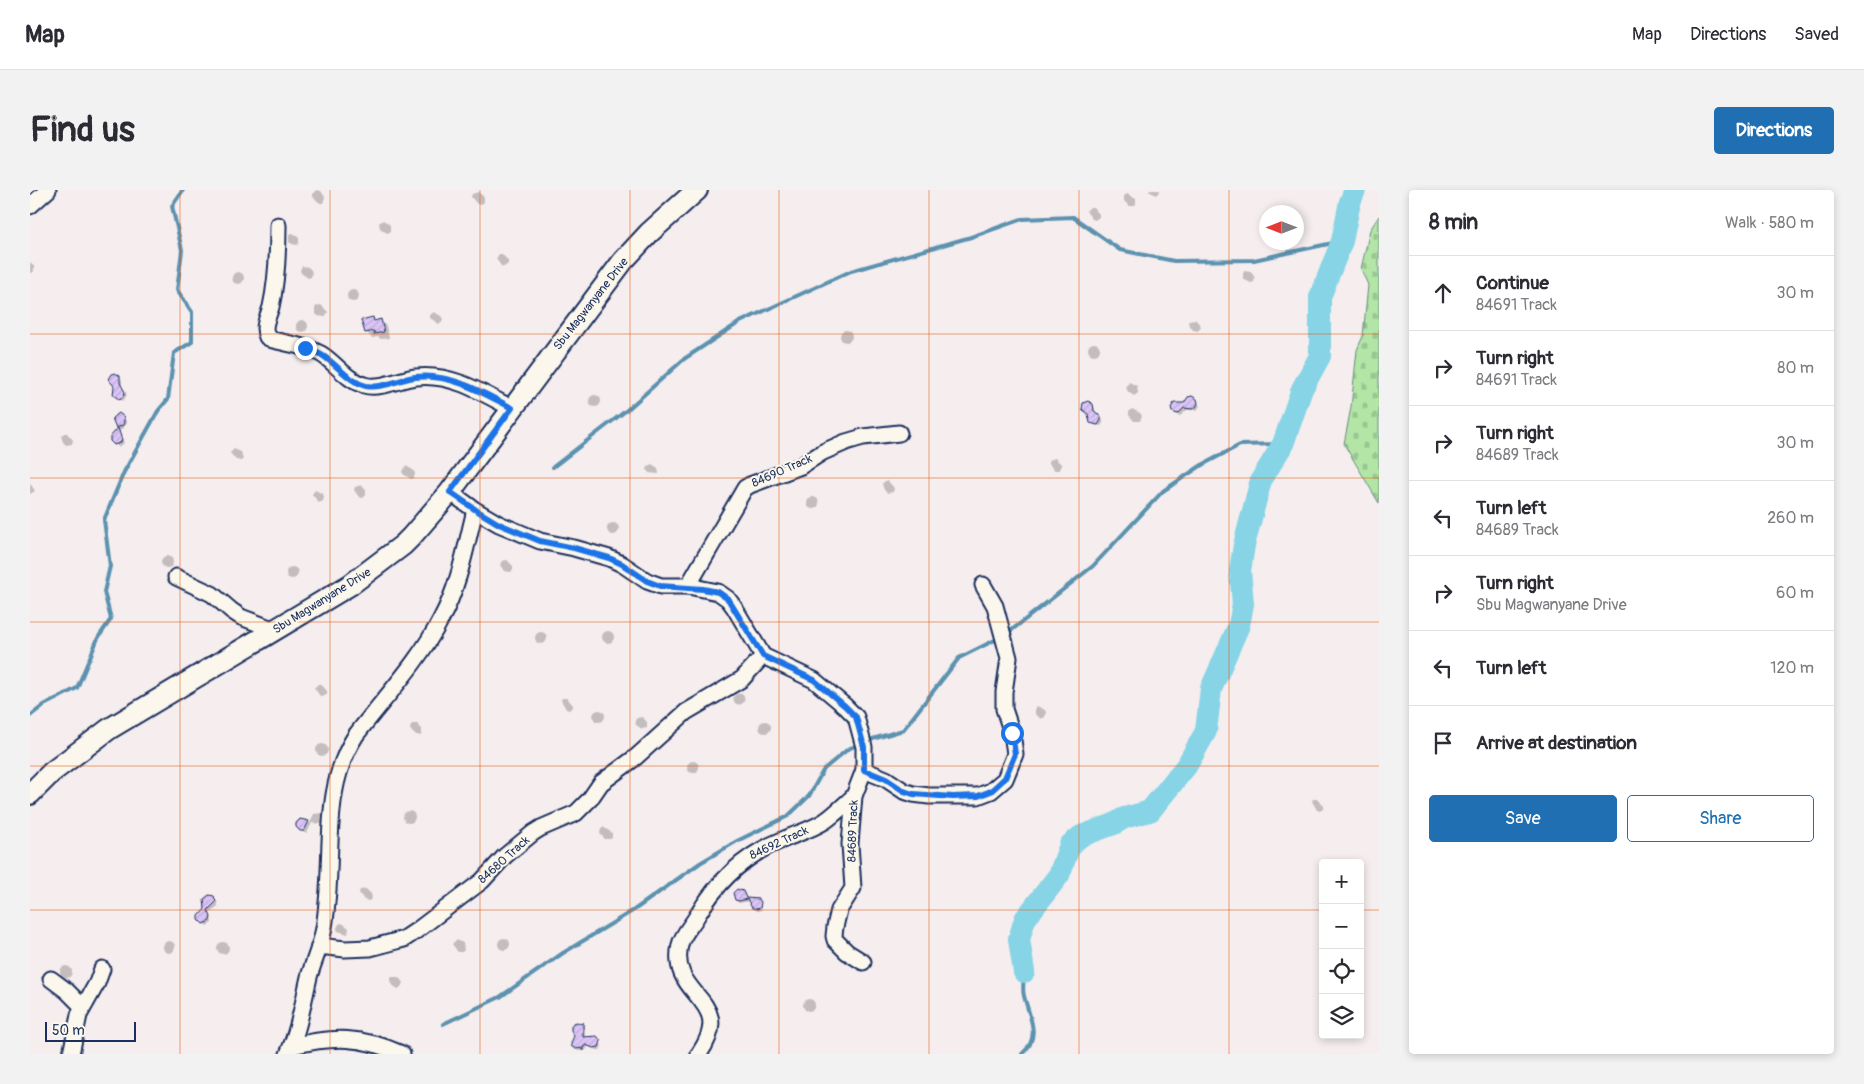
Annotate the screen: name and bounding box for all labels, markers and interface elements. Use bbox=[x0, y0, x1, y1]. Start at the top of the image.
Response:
text: Map bbox=[25, 20, 65, 49]
text: Map bbox=[1632, 23, 1662, 46]
text: Directions bbox=[1690, 23, 1766, 46]
text: Saved bbox=[1794, 23, 1839, 46]
button: Directions bbox=[1714, 107, 1834, 154]
text: Find us bbox=[30, 108, 135, 152]
north arrow bbox=[1259, 205, 1304, 250]
text: 8 min bbox=[1429, 209, 1478, 236]
text: Walk · 580 m bbox=[1725, 213, 1814, 233]
street label: Sbu Magwanyane Drive bbox=[550, 255, 632, 353]
text: Continue bbox=[1476, 271, 1549, 295]
icon: ahead bbox=[1429, 279, 1457, 307]
text: 30 m bbox=[1776, 283, 1814, 303]
text: 84691 Track bbox=[1476, 295, 1557, 315]
route end bbox=[294, 337, 317, 360]
text: Turn right bbox=[1476, 346, 1554, 370]
icon: right bbox=[1429, 354, 1457, 382]
text: 80 m bbox=[1777, 358, 1814, 378]
text: 84691 Track bbox=[1476, 370, 1557, 390]
text: Turn right bbox=[1476, 421, 1554, 445]
icon: right bbox=[1429, 429, 1457, 457]
text: 30 m bbox=[1776, 433, 1814, 453]
text: 84689 Track bbox=[1476, 445, 1559, 465]
street label: 84690 Track bbox=[750, 451, 814, 491]
text: Turn left bbox=[1476, 496, 1546, 520]
icon: left bbox=[1429, 504, 1457, 532]
text: 260 m bbox=[1767, 508, 1814, 528]
text: 84689 Track bbox=[1476, 520, 1559, 540]
street label: Sbu Magwanyane Drive bbox=[270, 565, 374, 637]
text: Turn right bbox=[1476, 571, 1554, 595]
icon: right bbox=[1429, 579, 1457, 607]
text: 60 m bbox=[1776, 583, 1814, 603]
text: Sbu Magwanyane Drive bbox=[1476, 595, 1627, 615]
icon: left bbox=[1429, 654, 1457, 682]
text: Turn left bbox=[1476, 656, 1546, 680]
text: 120 m bbox=[1770, 658, 1814, 678]
route start bbox=[1001, 722, 1024, 745]
icon: arrive bbox=[1429, 729, 1457, 757]
text: Arrive at destination bbox=[1476, 731, 1637, 755]
button: Save bbox=[1429, 795, 1617, 842]
button: Share bbox=[1627, 795, 1814, 842]
street label: 84689 Track bbox=[844, 800, 862, 862]
street label: 84692 Track bbox=[747, 823, 811, 863]
street label: 84680 Track bbox=[475, 833, 533, 887]
map controls bbox=[1319, 859, 1364, 1039]
button: + bbox=[1319, 859, 1364, 904]
button: − bbox=[1319, 904, 1364, 949]
button: locate bbox=[1319, 949, 1364, 994]
button: layers bbox=[1319, 994, 1364, 1039]
scale bar bbox=[45, 1019, 136, 1042]
text: 50 m bbox=[52, 1022, 85, 1039]

